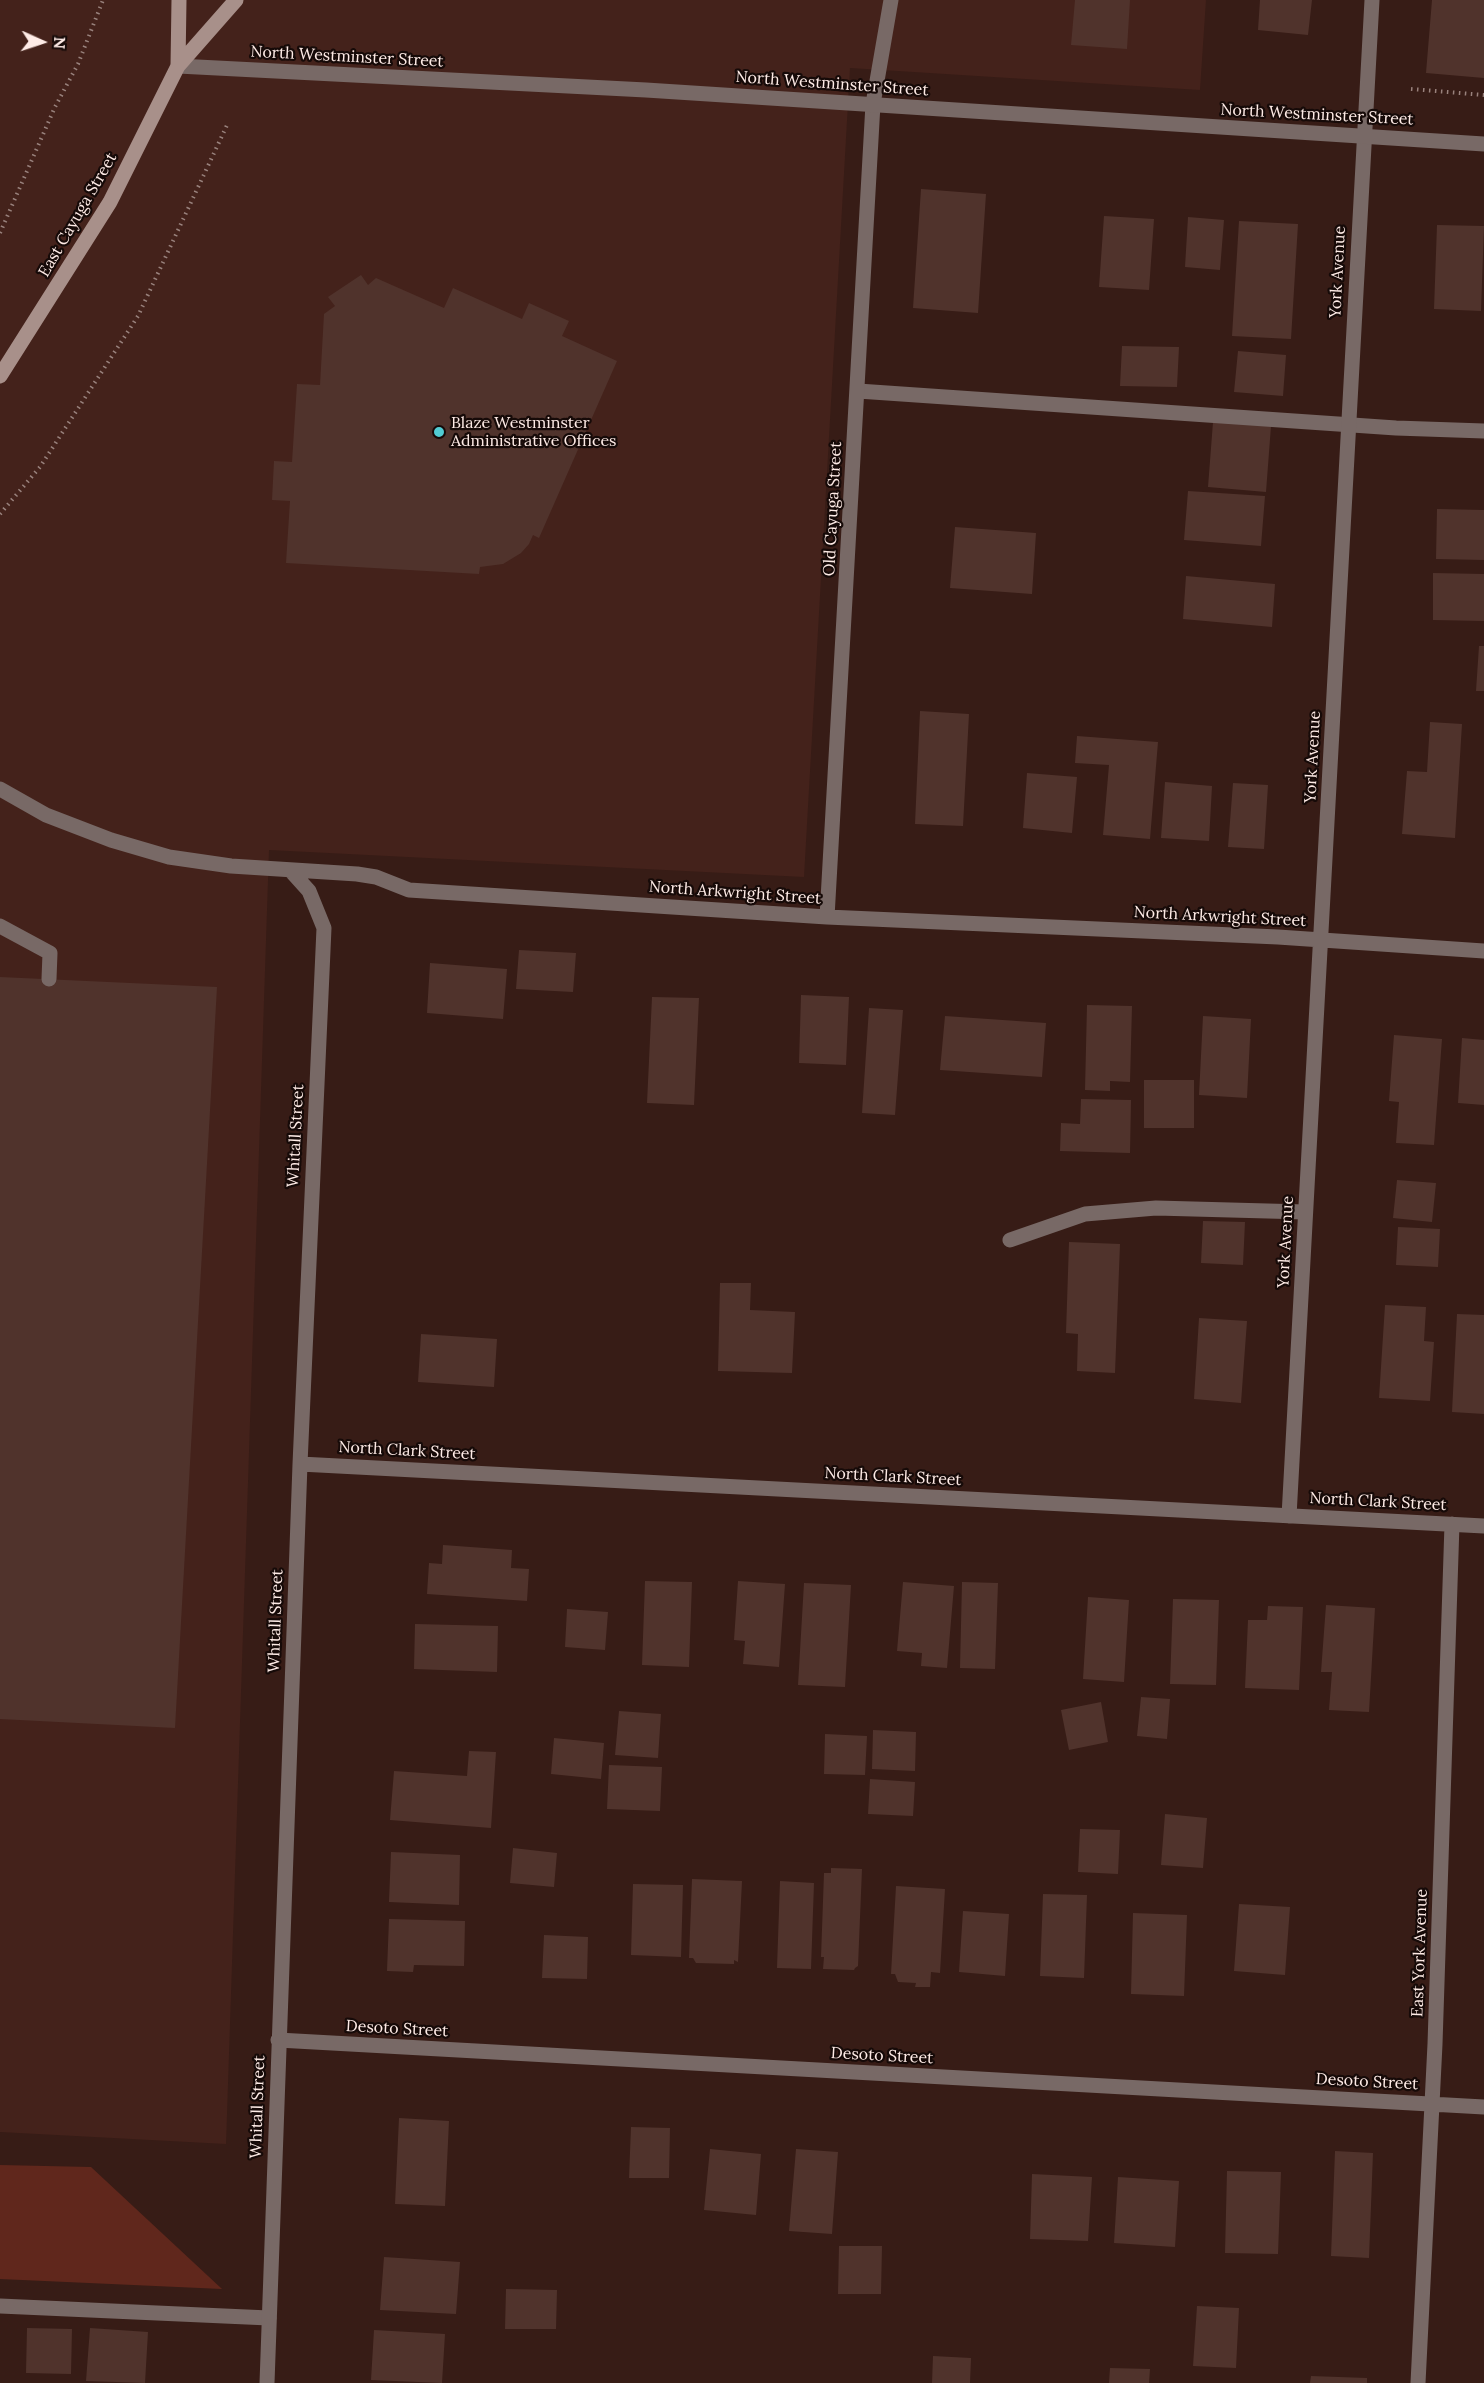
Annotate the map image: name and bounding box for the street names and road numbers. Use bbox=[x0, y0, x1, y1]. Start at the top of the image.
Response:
street label: North Westminster Street bbox=[250, 42, 444, 72]
street label: North Westminster Street bbox=[735, 68, 929, 100]
street label: North Westminster Street bbox=[1220, 100, 1414, 130]
street label: East Cayuga Street bbox=[35, 150, 121, 280]
street label: York Avenue bbox=[1326, 225, 1350, 319]
street label: Old Cayuga Street bbox=[820, 441, 846, 577]
street label: York Avenue bbox=[1301, 710, 1325, 804]
street label: North Arkwright Street bbox=[648, 877, 822, 909]
street label: North Arkwright Street bbox=[1133, 903, 1307, 931]
street label: Whitall Street bbox=[284, 1084, 308, 1188]
street label: York Avenue bbox=[1274, 1195, 1298, 1289]
street label: North Clark Street bbox=[338, 1438, 476, 1464]
street label: North Clark Street bbox=[824, 1464, 962, 1490]
street label: North Clark Street bbox=[1309, 1489, 1447, 1515]
street label: Whitall Street bbox=[265, 1569, 287, 1673]
street label: East York Avenue bbox=[1408, 1889, 1432, 2017]
street label: Desoto Street bbox=[345, 2017, 449, 2041]
street label: Desoto Street bbox=[830, 2044, 934, 2068]
street label: Whitall Street bbox=[247, 2055, 269, 2159]
street label: Desoto Street bbox=[1315, 2070, 1419, 2094]

